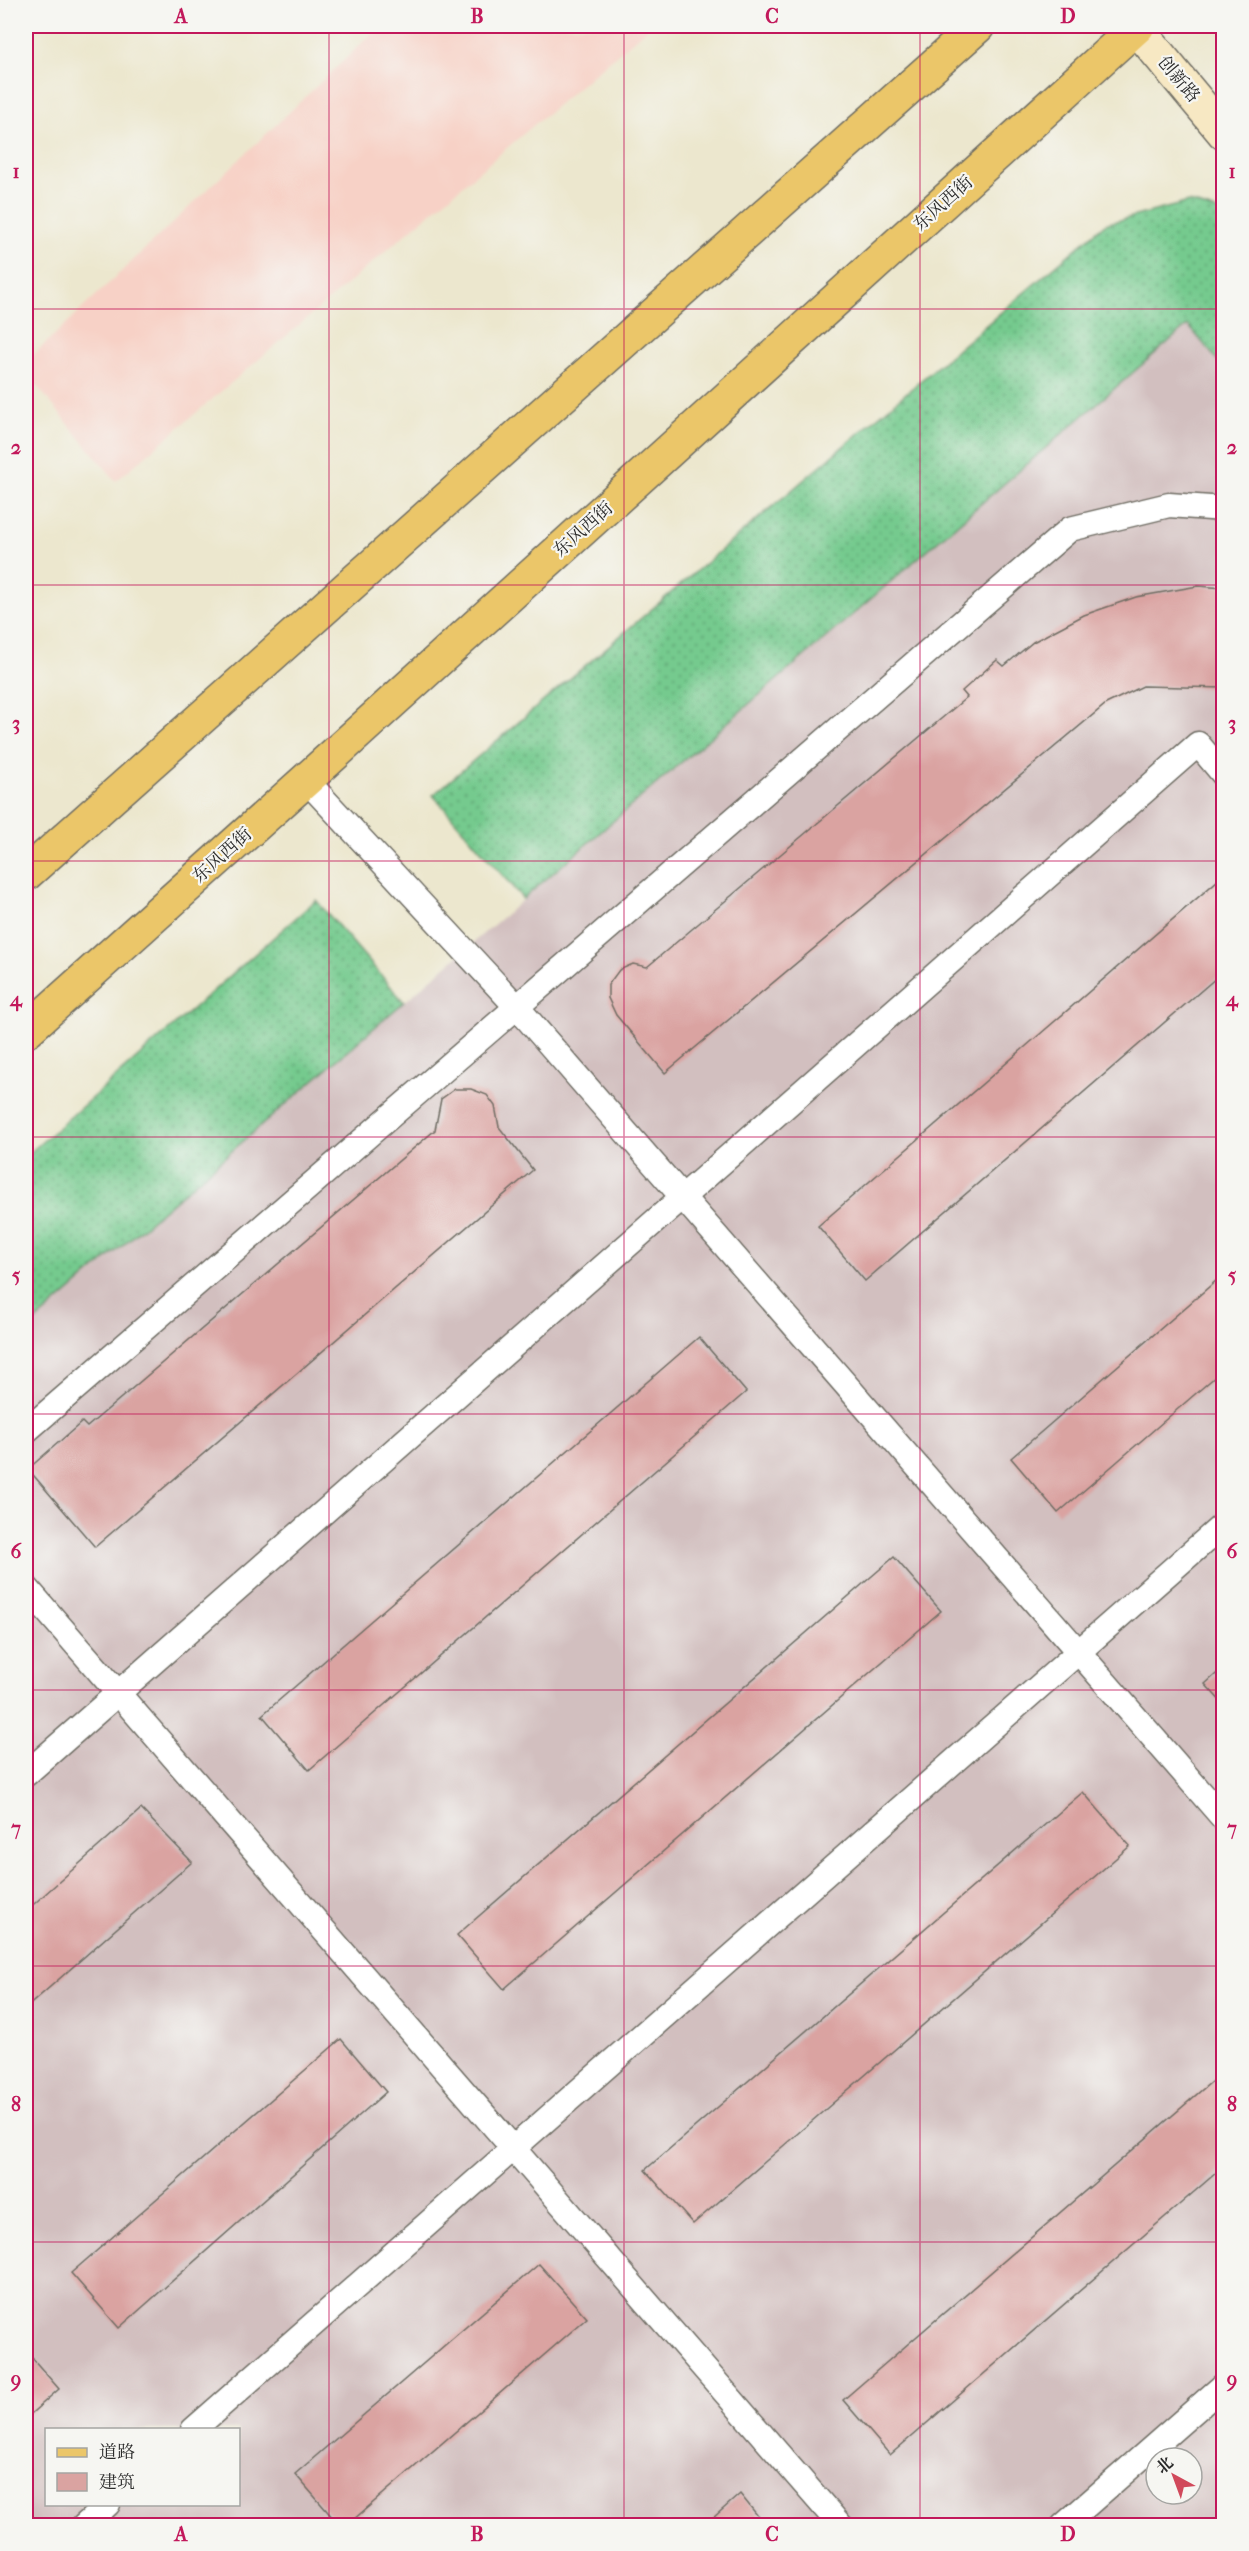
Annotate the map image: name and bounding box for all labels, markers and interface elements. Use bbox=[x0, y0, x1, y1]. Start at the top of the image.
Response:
text: A bbox=[173, 5, 189, 28]
text: B bbox=[470, 5, 484, 28]
text: C bbox=[765, 5, 779, 28]
text: D bbox=[1060, 5, 1076, 28]
street label: 创新路 bbox=[1153, 52, 1204, 107]
text: 1 bbox=[12, 160, 20, 183]
text: 1 bbox=[1228, 160, 1236, 183]
street label: 东风西街 bbox=[910, 171, 977, 235]
text: 2 bbox=[11, 436, 21, 459]
text: 2 bbox=[1227, 436, 1237, 459]
street label: 东风西街 bbox=[550, 497, 617, 561]
text: 3 bbox=[12, 712, 20, 735]
text: 3 bbox=[1228, 712, 1236, 735]
street label: 东风西街 bbox=[189, 823, 256, 887]
text: 4 bbox=[9, 988, 23, 1012]
text: 4 bbox=[1225, 988, 1239, 1012]
text: 5 bbox=[12, 1264, 21, 1287]
text: 5 bbox=[1228, 1264, 1237, 1287]
text: 6 bbox=[11, 1540, 23, 1563]
text: 6 bbox=[1227, 1540, 1239, 1563]
text: 7 bbox=[10, 1817, 21, 1840]
text: 7 bbox=[1226, 1817, 1237, 1840]
text: 8 bbox=[11, 2093, 21, 2116]
text: 8 bbox=[1227, 2093, 1237, 2116]
text: 9 bbox=[10, 2369, 21, 2392]
text: 9 bbox=[1226, 2369, 1237, 2392]
legend bbox=[45, 2428, 240, 2506]
text: 道路 bbox=[99, 2442, 135, 2463]
north arrow bbox=[1144, 2446, 1204, 2506]
text: 北 bbox=[1152, 2453, 1177, 2477]
text: 建筑 bbox=[99, 2472, 135, 2493]
text: A bbox=[173, 2523, 189, 2546]
text: B bbox=[470, 2523, 484, 2546]
text: C bbox=[765, 2523, 779, 2546]
text: D bbox=[1060, 2523, 1076, 2546]

